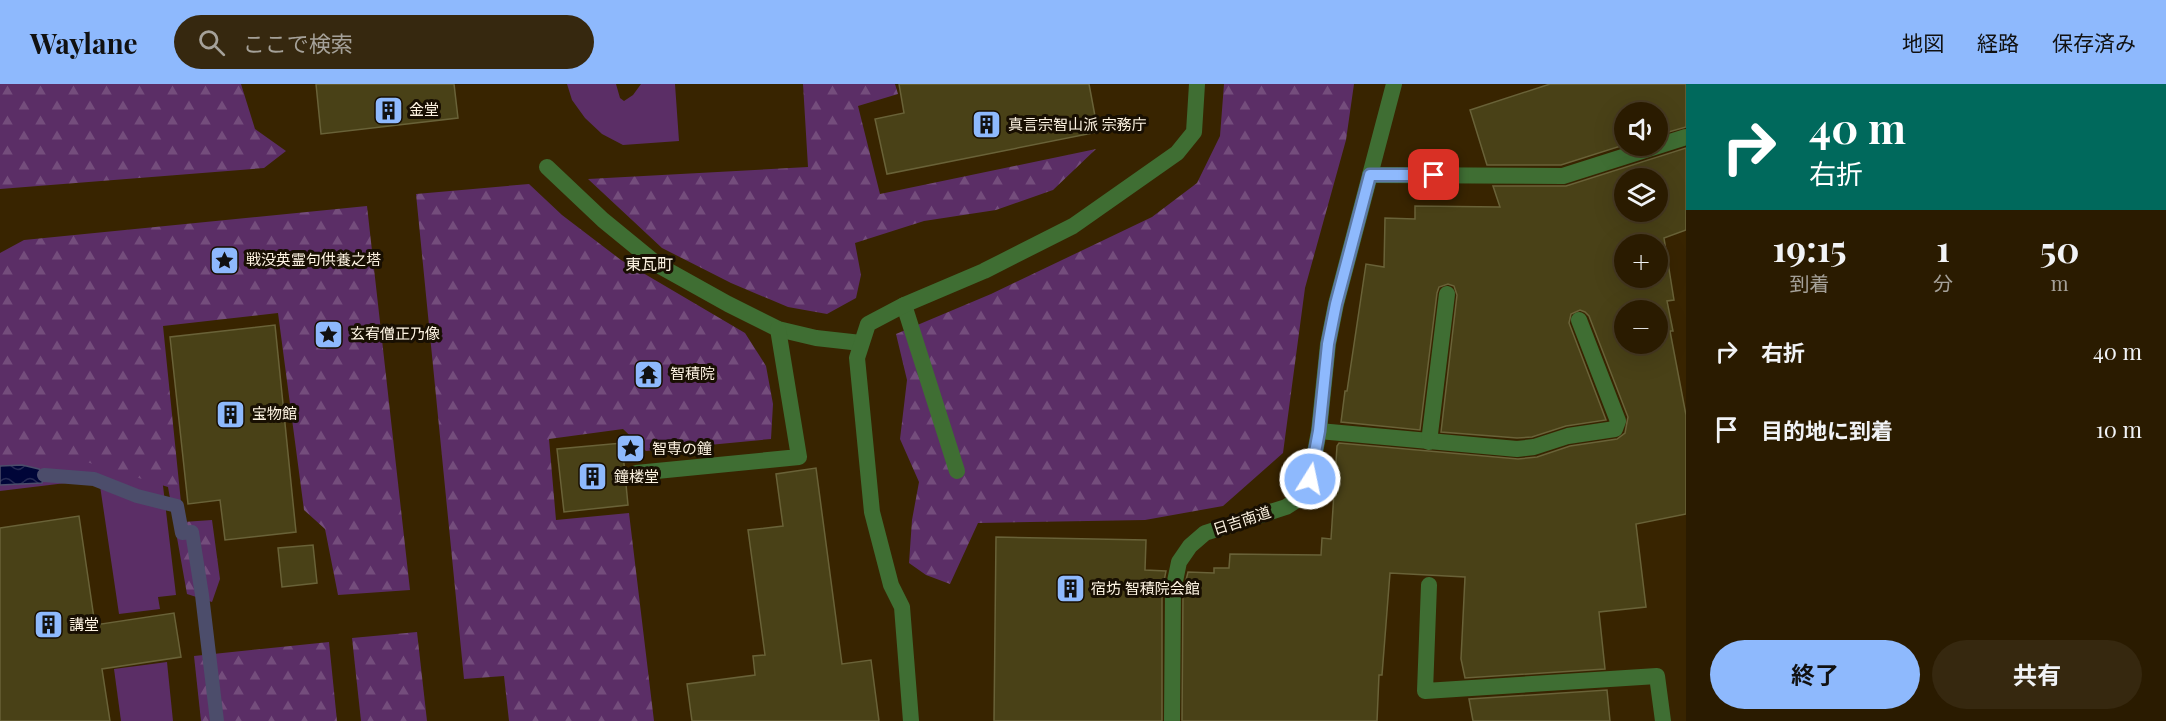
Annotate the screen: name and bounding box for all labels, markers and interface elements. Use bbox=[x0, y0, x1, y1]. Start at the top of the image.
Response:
search box bbox=[174, 15, 594, 69]
text: Waylane bbox=[30, 24, 138, 61]
icon: search bbox=[195, 26, 228, 59]
text: ここで検索 bbox=[243, 28, 353, 58]
text: 地図 bbox=[1902, 28, 1944, 56]
text: 経路 bbox=[1977, 28, 2019, 56]
text: 保存済み bbox=[2052, 28, 2136, 56]
building icon: 金堂 bbox=[372, 94, 404, 126]
place label: 金堂 bbox=[409, 99, 439, 119]
text: 40 m bbox=[1809, 99, 1906, 155]
map controls bbox=[1614, 102, 1668, 354]
button: sound bbox=[1614, 102, 1668, 156]
icon: right bbox=[1710, 108, 1788, 186]
building icon: 真言宗智山派 宗務庁 bbox=[971, 109, 1003, 141]
place label: 真言宗智山派 宗務庁 bbox=[1008, 114, 1147, 134]
pin bbox=[1408, 149, 1459, 200]
text: 右折 bbox=[1809, 155, 1863, 191]
icon: arrive bbox=[1417, 158, 1450, 191]
button: layers bbox=[1614, 168, 1668, 222]
text: 19:15 bbox=[1773, 223, 1847, 271]
text: 1 bbox=[1936, 223, 1950, 271]
text: 50 bbox=[2040, 224, 2079, 272]
button: + bbox=[1614, 234, 1668, 288]
place icon: 戦没英霊句供養之塔 bbox=[209, 244, 241, 276]
place label: 戦没英霊句供養之塔 bbox=[246, 249, 381, 269]
district label: 東瓦町 bbox=[625, 253, 673, 274]
text: 到着 bbox=[1790, 269, 1830, 296]
text: 分 bbox=[1933, 269, 1953, 296]
text: m bbox=[2051, 269, 2068, 296]
button: − bbox=[1614, 300, 1668, 354]
place icon: 玄宥僧正乃像 bbox=[313, 318, 345, 350]
place label: 玄宥僧正乃像 bbox=[350, 323, 440, 343]
icon: right bbox=[1710, 335, 1743, 368]
text: 40 m bbox=[2093, 336, 2142, 366]
text: 右折 bbox=[1761, 337, 1805, 367]
temple icon: 智積院 bbox=[633, 358, 665, 390]
place label: 智積院 bbox=[670, 363, 715, 383]
building icon: 宝物館 bbox=[215, 398, 247, 430]
place label: 宝物館 bbox=[252, 403, 297, 423]
icon: arrive bbox=[1710, 413, 1743, 446]
text: 10 m bbox=[2096, 414, 2142, 444]
text: 目的地に到着 bbox=[1761, 415, 1893, 445]
place icon: 智専の鐘 bbox=[615, 433, 647, 465]
place label: 智専の鐘 bbox=[652, 438, 712, 458]
position arrow bbox=[1278, 447, 1342, 511]
building icon: 鐘楼堂 bbox=[577, 461, 609, 493]
place label: 鐘楼堂 bbox=[614, 466, 659, 486]
street label: 日吉南道 bbox=[1210, 501, 1273, 539]
building icon: 宿坊 智積院会館 bbox=[1054, 573, 1086, 605]
place label: 宿坊 智積院会館 bbox=[1091, 578, 1200, 598]
building icon: 講堂 bbox=[32, 609, 64, 641]
place label: 講堂 bbox=[69, 614, 99, 634]
button: 終了 bbox=[1710, 640, 1920, 709]
button: 共有 bbox=[1932, 640, 2142, 709]

